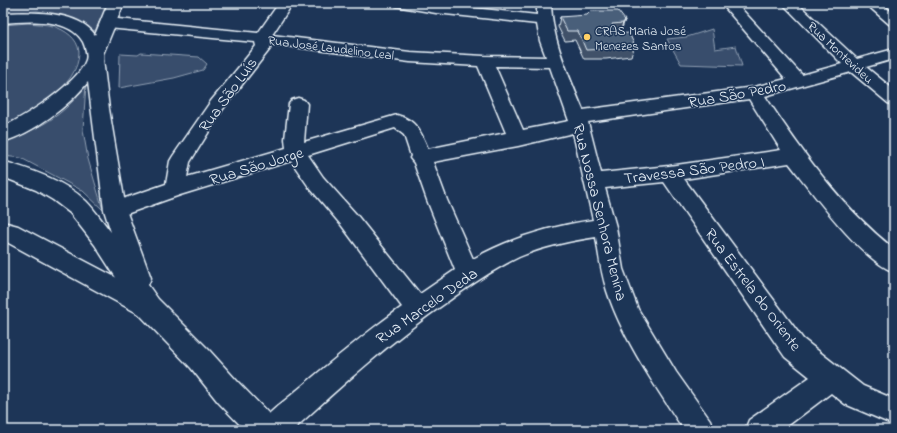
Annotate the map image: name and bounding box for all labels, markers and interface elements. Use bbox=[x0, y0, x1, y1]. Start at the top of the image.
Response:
street label: Rua Montevideu bbox=[803, 18, 877, 89]
place label: CRAS Maria José Menezes Santos bbox=[595, 22, 686, 56]
street label: Rua José Laudelino Leal bbox=[267, 31, 395, 66]
marker: CRAS Maria José Menezes Santos bbox=[582, 32, 592, 42]
street label: Rua São Luís bbox=[193, 53, 264, 138]
street label: Rua São Pedro bbox=[687, 75, 788, 115]
street label: Rua Nossa Senhora Menina bbox=[565, 121, 633, 304]
street label: Rua São Jorge bbox=[207, 141, 307, 193]
street label: Travessa São Pedro I bbox=[622, 150, 766, 192]
street label: Rua Estrela do Oriente bbox=[698, 224, 807, 357]
street label: Rua Marcelo Deda bbox=[371, 262, 483, 351]

